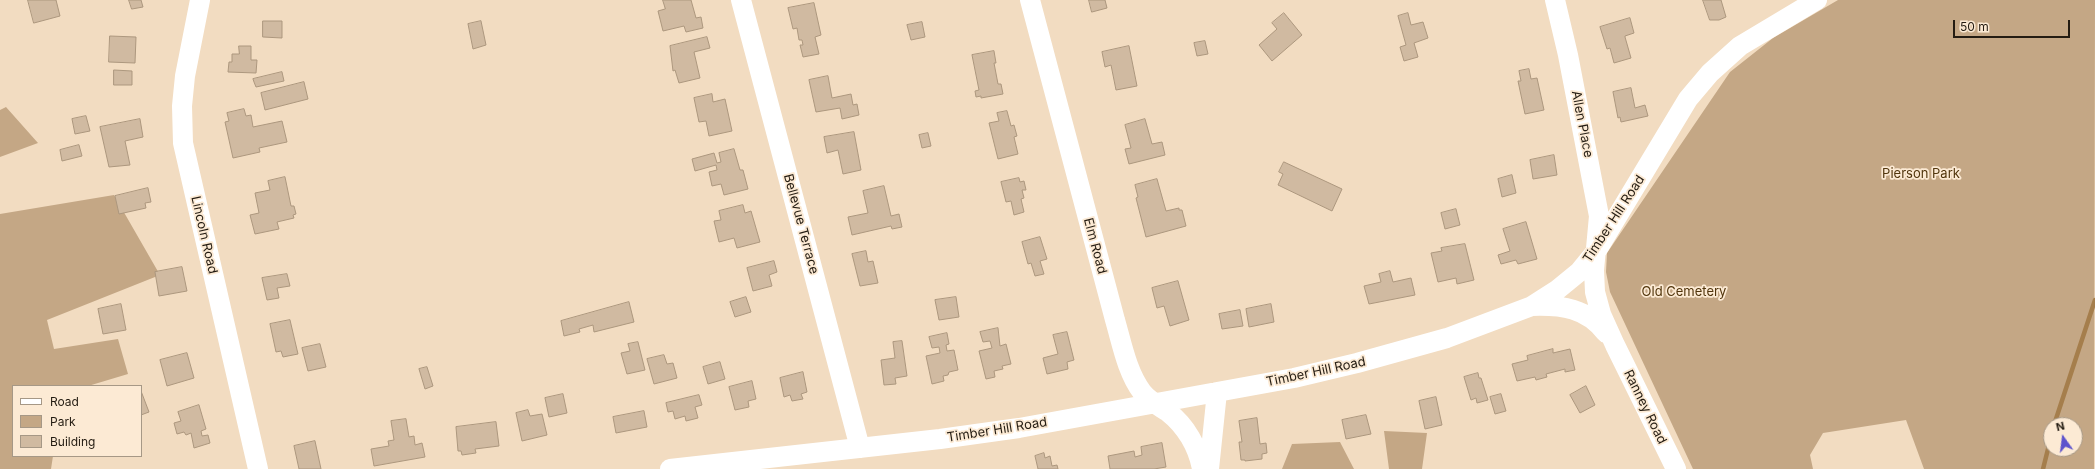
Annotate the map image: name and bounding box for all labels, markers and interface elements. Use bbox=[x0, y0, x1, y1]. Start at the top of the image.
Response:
scale bar bbox=[1955, 12, 2072, 38]
text: 50 m bbox=[1960, 19, 1989, 34]
street label: Allen Place bbox=[1568, 89, 1596, 159]
park label: Pierson Park bbox=[1882, 166, 1960, 182]
street label: Bellevue Terrace bbox=[780, 172, 822, 276]
street label: Timber Hill Road bbox=[1580, 172, 1648, 266]
street label: Lincoln Road bbox=[187, 195, 221, 275]
street label: Elm Road bbox=[1080, 216, 1110, 276]
park label: Old Cemetery bbox=[1642, 284, 1726, 300]
street label: Timber Hill Road bbox=[1265, 354, 1367, 390]
street label: Ranney Road bbox=[1620, 367, 1670, 447]
legend bbox=[12, 385, 142, 457]
text: Road bbox=[50, 394, 79, 409]
text: Park bbox=[50, 414, 76, 429]
street label: Timber Hill Road bbox=[946, 414, 1048, 446]
north arrow bbox=[2043, 417, 2083, 457]
text: N bbox=[2055, 419, 2066, 434]
text: Building bbox=[50, 434, 95, 449]

